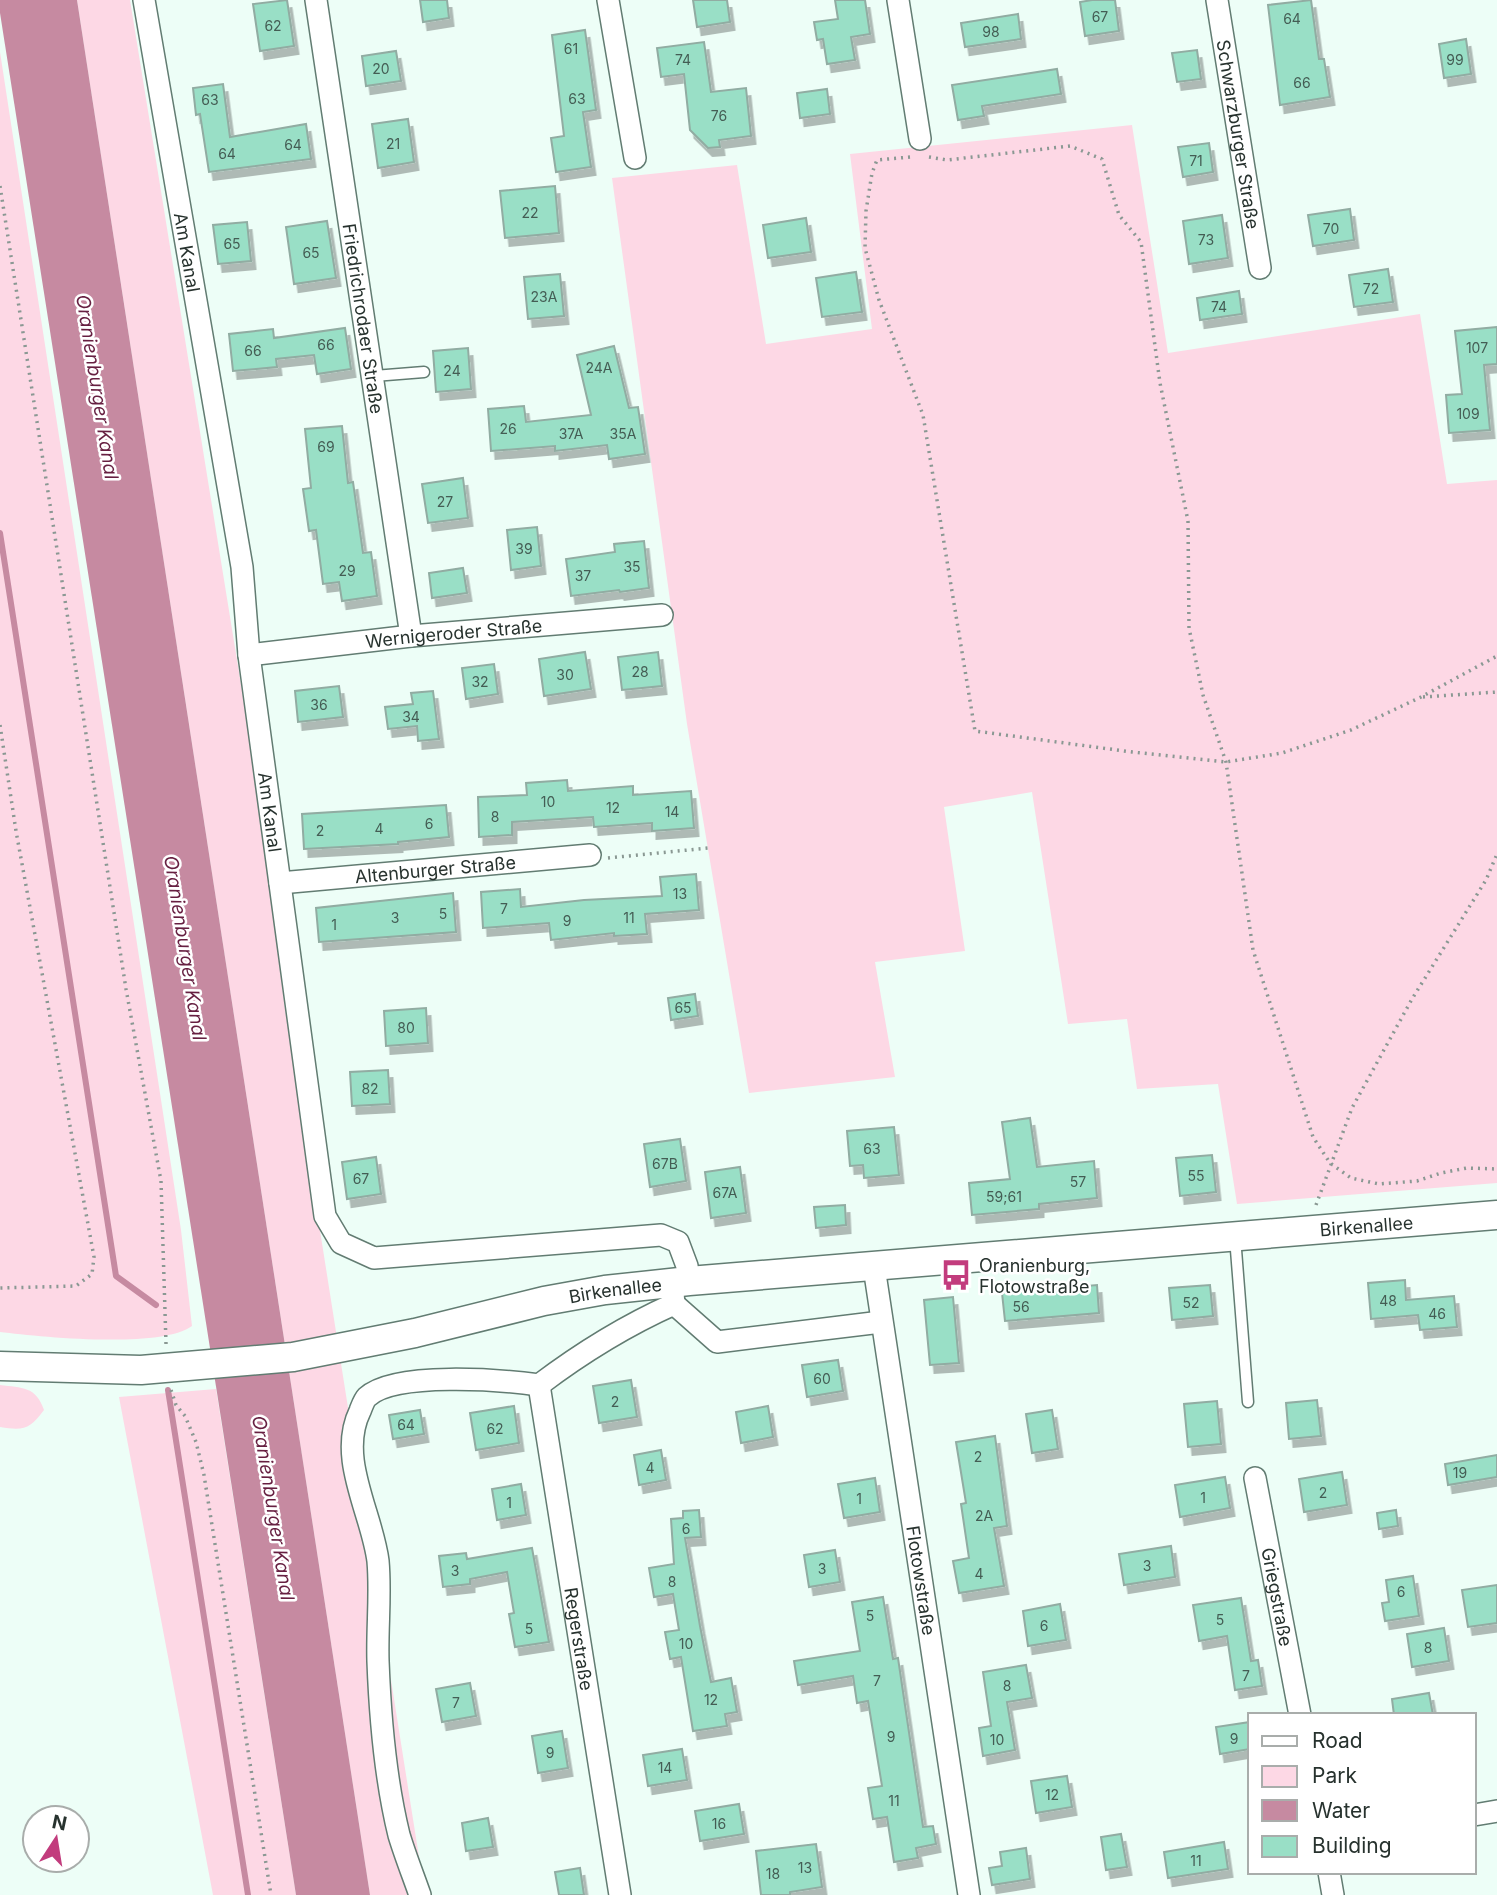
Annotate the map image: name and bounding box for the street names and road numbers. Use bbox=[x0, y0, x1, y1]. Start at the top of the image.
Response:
street label: Schwarzburger Straße bbox=[1213, 38, 1264, 231]
street label: Am Kanal bbox=[170, 211, 205, 294]
street label: Friedrichrodaer Straße bbox=[339, 222, 388, 415]
street label: Wernigeroder Straße bbox=[364, 615, 543, 652]
street label: Am Kanal bbox=[254, 771, 286, 853]
street label: Altenburger Straße bbox=[354, 851, 517, 887]
street label: Birkenallee bbox=[1319, 1211, 1414, 1240]
street label: Birkenallee bbox=[567, 1273, 663, 1307]
street label: Flotowstraße bbox=[903, 1524, 940, 1637]
street label: Griegstraße bbox=[1258, 1546, 1297, 1648]
street label: Regerstraße bbox=[561, 1586, 598, 1692]

